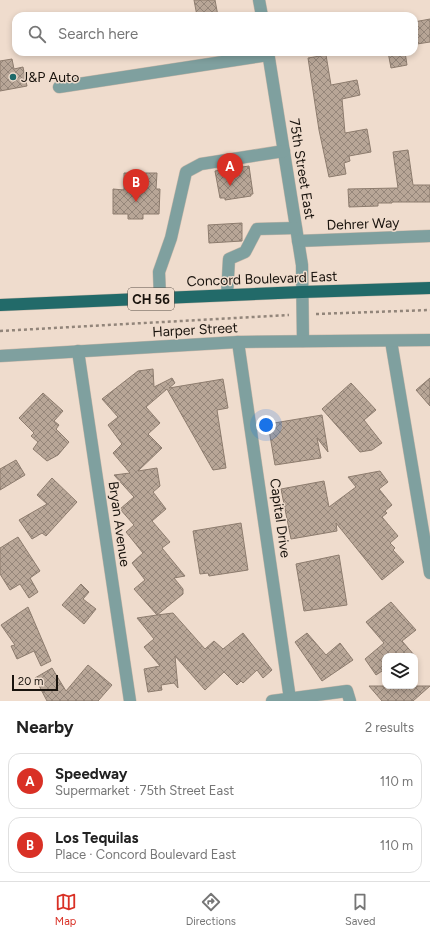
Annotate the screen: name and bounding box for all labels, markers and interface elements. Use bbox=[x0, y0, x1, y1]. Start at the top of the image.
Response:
search box bbox=[12, 12, 418, 56]
icon: search bbox=[26, 23, 48, 45]
text: Search here bbox=[58, 25, 138, 43]
place label: J&P Auto bbox=[21, 69, 79, 86]
marker: J&P Auto bbox=[8, 72, 18, 82]
street label: 75th Street East bbox=[286, 117, 318, 221]
pin: A bbox=[217, 153, 243, 186]
pin: B bbox=[123, 169, 149, 202]
street label: Dehrer Way bbox=[326, 214, 400, 234]
street label: Concord Boulevard East bbox=[186, 268, 338, 290]
road number: CH 56 bbox=[128, 288, 174, 310]
street label: Harper Street bbox=[152, 319, 238, 341]
your location bbox=[256, 415, 276, 435]
street label: Capital Drive bbox=[266, 477, 294, 559]
street label: Bryan Avenue bbox=[105, 480, 133, 568]
map controls bbox=[382, 653, 418, 689]
button: layers bbox=[382, 653, 418, 689]
scale bar bbox=[12, 673, 58, 692]
text: 20 m bbox=[18, 675, 43, 688]
text: Nearby bbox=[16, 717, 74, 737]
text: 2 results bbox=[365, 720, 414, 735]
text: Speedway bbox=[55, 765, 127, 783]
text: A bbox=[25, 774, 35, 789]
text: 110 m bbox=[380, 774, 413, 789]
text: Supermarket · 75th Street East bbox=[55, 783, 234, 798]
text: Los Tequilas bbox=[55, 829, 138, 847]
text: B bbox=[26, 838, 34, 853]
text: 110 m bbox=[380, 838, 413, 853]
text: Place · Concord Boulevard East bbox=[55, 847, 236, 862]
tab: Map bbox=[55, 891, 77, 928]
tab: Directions bbox=[186, 891, 236, 928]
tab: Saved bbox=[345, 891, 375, 928]

